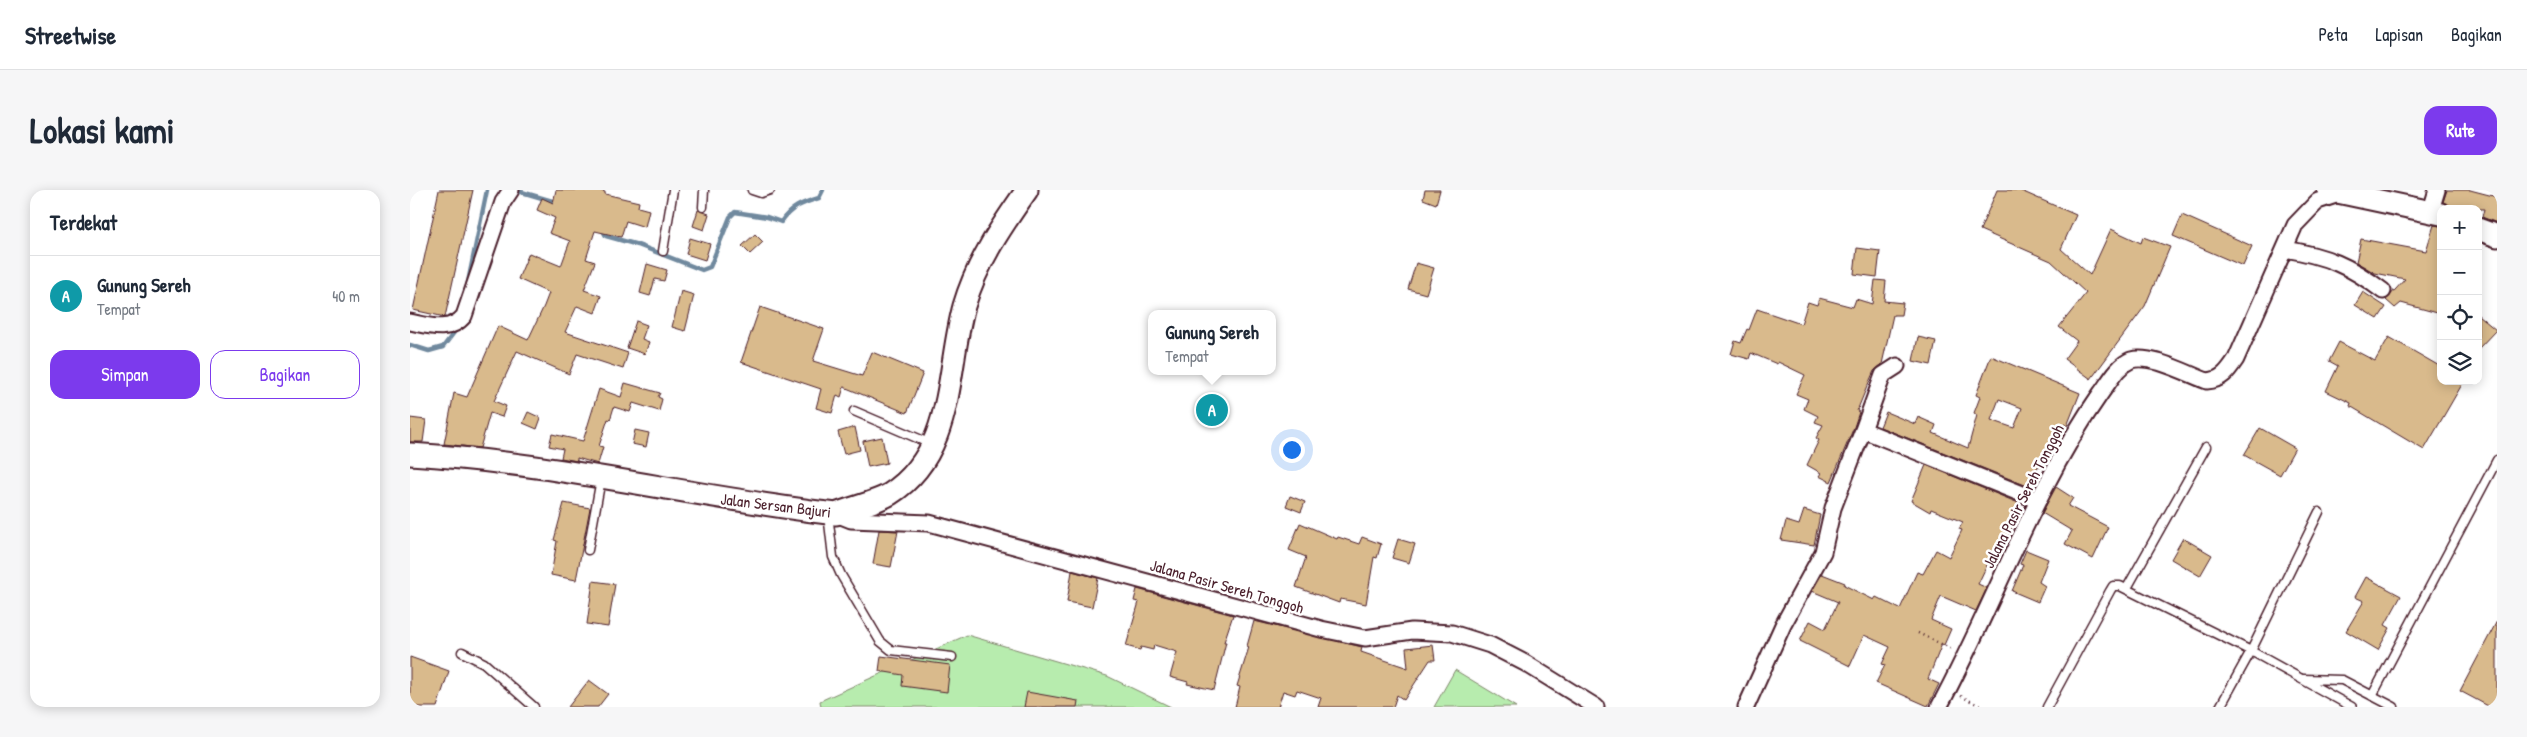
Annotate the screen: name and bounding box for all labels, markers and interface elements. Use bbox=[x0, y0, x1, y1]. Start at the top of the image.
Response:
text: Streetwise bbox=[25, 19, 116, 51]
text: Peta bbox=[2318, 22, 2347, 47]
text: Lapisan bbox=[2375, 22, 2423, 47]
text: Bagikan bbox=[2451, 22, 2502, 47]
button: Rute bbox=[2424, 106, 2497, 155]
text: Lokasi kami bbox=[30, 107, 175, 154]
map controls bbox=[2437, 205, 2482, 385]
button: + bbox=[2437, 205, 2482, 250]
text: Terdekat bbox=[50, 208, 117, 237]
button: − bbox=[2437, 250, 2482, 295]
text: Gunung Sereh bbox=[97, 272, 190, 298]
text: A bbox=[62, 285, 70, 307]
text: 40 m bbox=[332, 285, 360, 307]
button: locate bbox=[2437, 295, 2482, 340]
text: Tempat bbox=[97, 298, 140, 320]
popup bbox=[1148, 310, 1276, 375]
text: Gunung Sereh bbox=[1165, 319, 1259, 345]
button: layers bbox=[2437, 340, 2482, 385]
text: Tempat bbox=[1165, 345, 1209, 367]
button: Simpan bbox=[50, 350, 200, 399]
button: Bagikan bbox=[210, 350, 360, 399]
pin: A bbox=[1196, 391, 1228, 429]
street label: Jalana Pasir Sereh Tonggoh bbox=[1977, 420, 2069, 572]
your location bbox=[1279, 437, 1305, 463]
street label: Jalan Sersan Bajuri bbox=[720, 487, 832, 523]
street label: Jalana Pasir Sereh Tonggoh bbox=[1148, 554, 1307, 619]

